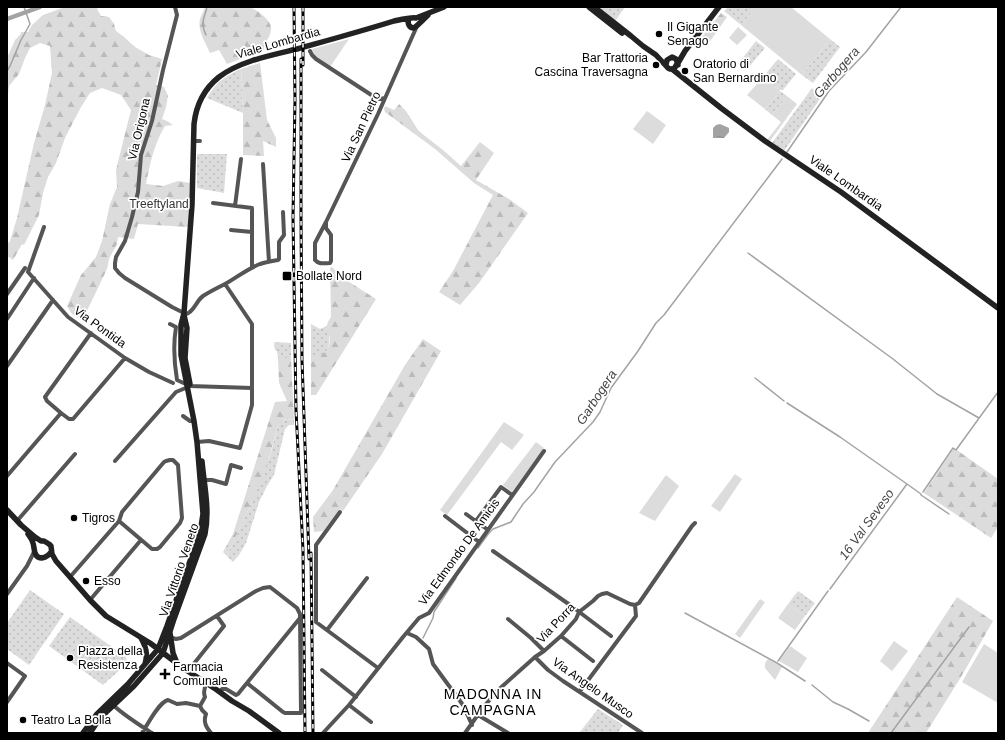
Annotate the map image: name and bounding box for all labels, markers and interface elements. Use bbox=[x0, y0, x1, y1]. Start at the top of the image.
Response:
place label: Il Gigante Senago bbox=[667, 20, 719, 48]
street label: Viale Lombardia bbox=[234, 24, 322, 62]
marker: Il Gigante Senago bbox=[654, 29, 664, 39]
water label: Garbogera bbox=[810, 44, 862, 101]
place label: Bar Trattoria Cascina Traversagna bbox=[535, 51, 648, 79]
place label: Oratorio di San Bernardino bbox=[693, 57, 777, 85]
marker: Bar Trattoria Cascina Traversagna bbox=[651, 60, 661, 70]
marker: Oratorio di San Bernardino bbox=[680, 66, 690, 76]
street label: Via San Pietro bbox=[338, 89, 384, 165]
street label: Via Origona bbox=[125, 96, 153, 161]
street label: Viale Lombardia bbox=[807, 152, 886, 214]
park label: Treeftyland bbox=[129, 197, 189, 211]
place label: Bollate Nord bbox=[296, 269, 362, 283]
marker: Bollate Nord bbox=[281, 270, 293, 282]
street label: Via Pontida bbox=[71, 303, 129, 351]
water label: Garbogera bbox=[573, 367, 620, 427]
water label: 16 Val Seveso bbox=[836, 486, 897, 562]
street label: Via Edmondo De Amicis bbox=[416, 496, 502, 608]
place label: Tigros bbox=[82, 511, 115, 525]
marker: Tigros bbox=[69, 513, 79, 523]
street label: Via Vittorio Veneto bbox=[156, 521, 202, 619]
place label: Esso bbox=[94, 574, 121, 588]
marker: Esso bbox=[81, 576, 91, 586]
street label: Via Porra bbox=[534, 600, 578, 646]
place label: Piazza della Resistenza bbox=[78, 644, 143, 672]
marker: Piazza della Resistenza bbox=[65, 653, 75, 663]
street label: Via Angelo Musco bbox=[550, 655, 637, 721]
place label: Farmacia Comunale bbox=[173, 660, 228, 688]
marker: Farmacia Comunale bbox=[160, 669, 170, 679]
district label: MADONNA IN CAMPAGNA bbox=[444, 686, 542, 718]
place label: Teatro La Bolla bbox=[31, 713, 111, 727]
marker: Teatro La Bolla bbox=[18, 715, 28, 725]

